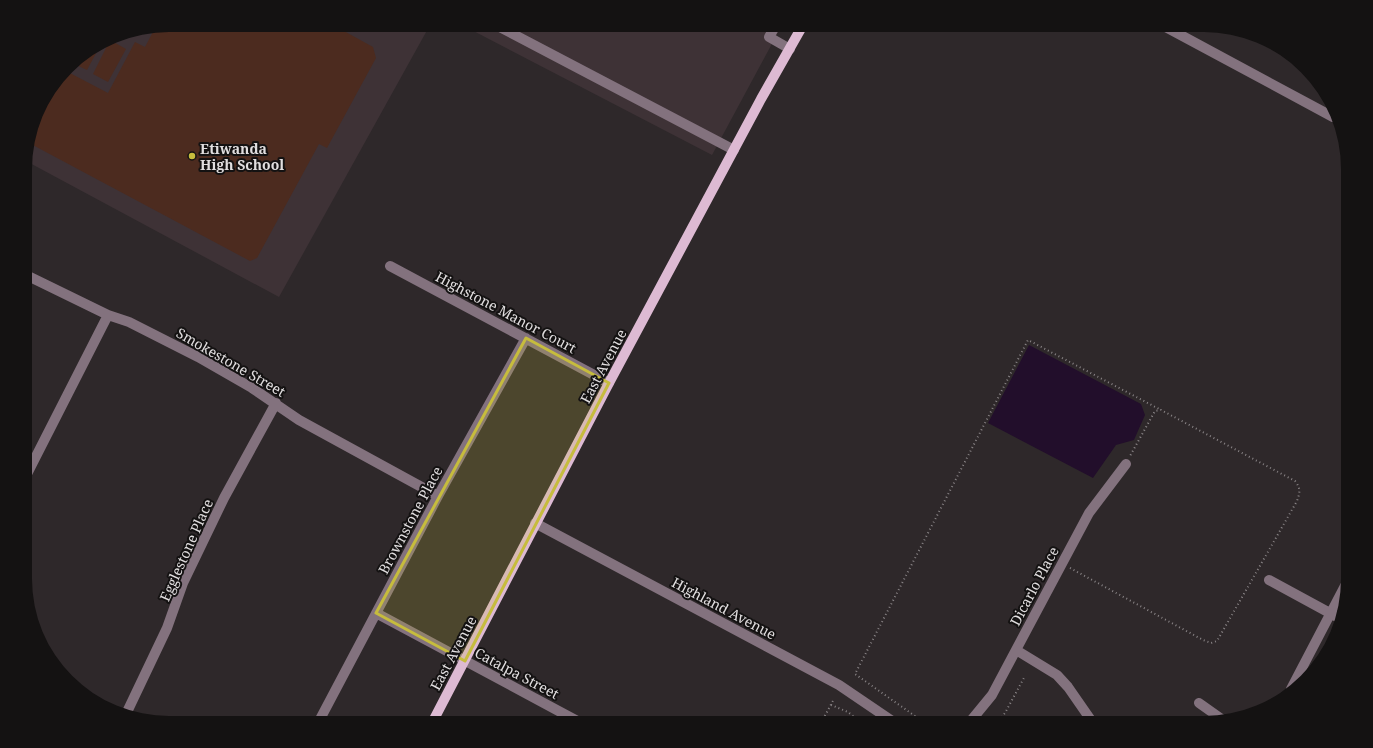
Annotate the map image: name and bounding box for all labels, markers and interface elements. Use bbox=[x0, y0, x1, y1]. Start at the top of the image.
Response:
place label: Etiwanda High School bbox=[200, 139, 284, 174]
marker: Etiwanda High School bbox=[187, 151, 197, 161]
street label: Highstone Manor Court bbox=[432, 267, 580, 357]
street label: Smokestone Street bbox=[173, 323, 289, 401]
street label: East Avenue bbox=[575, 326, 631, 406]
street label: Brownstone Place bbox=[374, 463, 446, 577]
street label: Egglestone Place bbox=[155, 496, 217, 604]
street label: Dicarlo Place bbox=[1005, 543, 1063, 629]
street label: Highland Avenue bbox=[669, 572, 779, 644]
street label: East Avenue bbox=[425, 613, 481, 693]
street label: Catalpa Street bbox=[472, 643, 562, 703]

